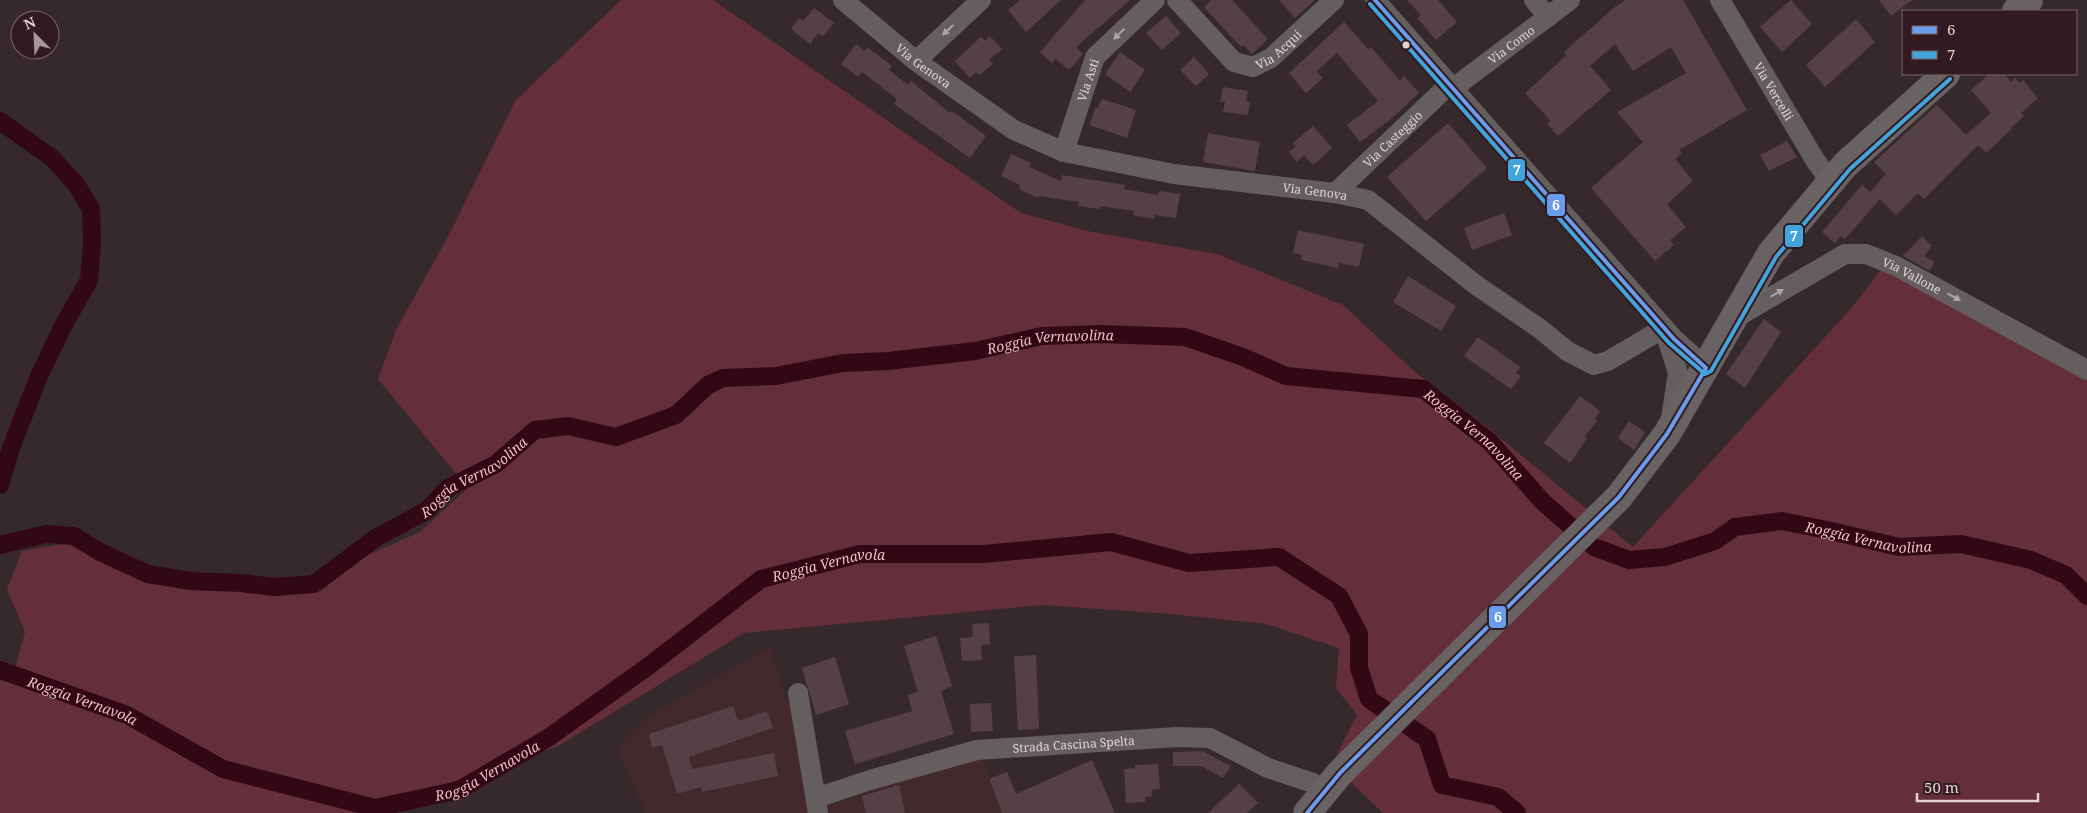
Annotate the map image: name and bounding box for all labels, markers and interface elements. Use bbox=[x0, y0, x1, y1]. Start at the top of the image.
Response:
north arrow bbox=[10, 10, 60, 60]
legend bbox=[1902, 10, 2077, 75]
text: N bbox=[21, 12, 38, 34]
text: 6 bbox=[1947, 19, 1955, 39]
street label: Via Como bbox=[1484, 21, 1538, 68]
one-way arrow bbox=[943, 24, 955, 36]
street label: Via Acqui bbox=[1253, 26, 1305, 73]
one-way arrow bbox=[1114, 28, 1126, 40]
street label: Via Genova bbox=[892, 39, 955, 92]
unlabelled marker bbox=[1401, 40, 1411, 50]
text: 7 bbox=[1947, 44, 1955, 64]
street label: Via Asti bbox=[1073, 56, 1103, 103]
street label: Via Vercelli bbox=[1750, 59, 1798, 124]
street label: Via Casteggio bbox=[1359, 106, 1426, 171]
line badge: 7 bbox=[1507, 158, 1526, 182]
text: 7 bbox=[1513, 160, 1521, 179]
street label: Via Genova bbox=[1282, 178, 1349, 204]
line badge: 6 bbox=[1546, 193, 1566, 217]
text: 6 bbox=[1552, 195, 1560, 214]
line badge: 7 bbox=[1784, 224, 1804, 248]
text: 7 bbox=[1790, 226, 1798, 245]
street label: Via Vallone bbox=[1880, 253, 1945, 298]
one-way arrow bbox=[1770, 289, 1784, 298]
one-way arrow bbox=[1946, 293, 1961, 301]
water label: Roggia Vernavolina bbox=[984, 324, 1115, 358]
water label: Roggia Vernavolina bbox=[1420, 384, 1529, 484]
water label: Roggia Vernavolina bbox=[416, 431, 531, 522]
water label: Roggia Vernavolina bbox=[1803, 516, 1933, 557]
water label: Roggia Vernavola bbox=[769, 545, 886, 586]
line badge: 6 bbox=[1488, 605, 1507, 629]
text: 6 bbox=[1494, 607, 1502, 626]
water label: Roggia Vernavola bbox=[24, 671, 142, 729]
street label: Strada Cascina Spelta bbox=[1012, 731, 1136, 756]
water label: Roggia Vernavola bbox=[432, 735, 543, 805]
scale bar bbox=[1917, 770, 2038, 802]
text: 50 m bbox=[1924, 777, 1959, 797]

